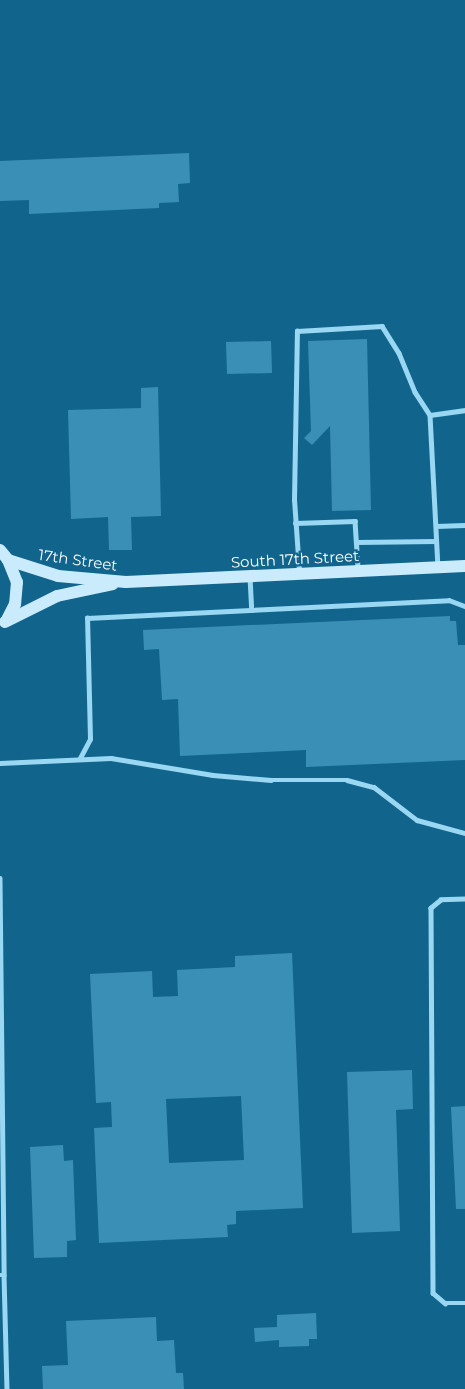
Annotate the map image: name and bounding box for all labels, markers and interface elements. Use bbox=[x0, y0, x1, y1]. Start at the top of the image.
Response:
street label: 17th Street bbox=[37, 546, 119, 574]
street label: South 17th Street bbox=[230, 547, 360, 571]

